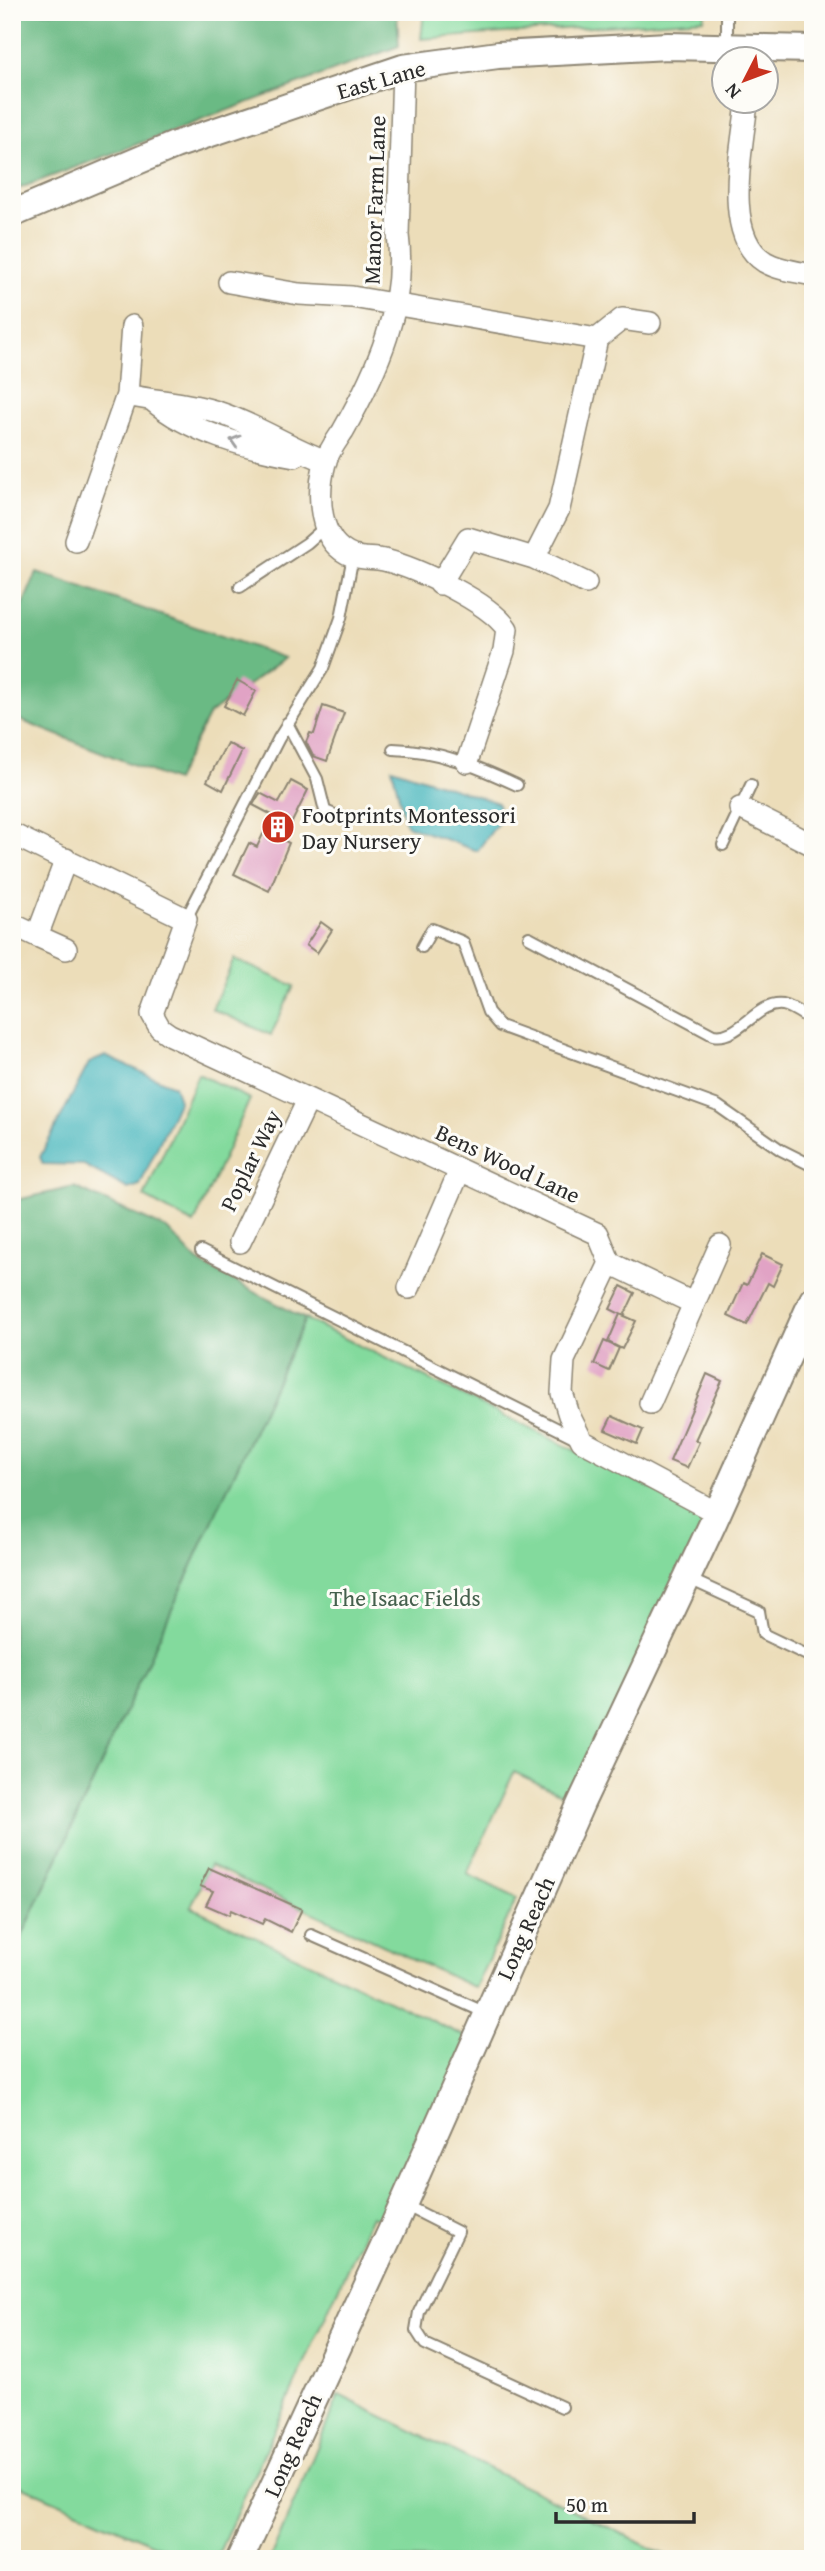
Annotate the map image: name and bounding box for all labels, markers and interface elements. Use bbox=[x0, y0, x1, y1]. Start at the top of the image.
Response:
north arrow bbox=[710, 46, 780, 116]
street label: East Lane bbox=[333, 51, 429, 107]
text: N bbox=[718, 77, 747, 105]
street label: Manor Farm Lane bbox=[355, 115, 393, 285]
one-way arrow bbox=[229, 435, 242, 449]
place label: Footprints Montessori Day Nursery bbox=[302, 798, 516, 857]
building icon: Footprints Montessori Day Nursery bbox=[259, 808, 297, 846]
street label: Poplar Way bbox=[211, 1103, 289, 1216]
street label: Bens Wood Lane bbox=[430, 1115, 586, 1211]
park label: The Isaac Fields bbox=[329, 1581, 481, 1614]
street label: Long Reach bbox=[488, 1871, 562, 1985]
street label: Long Reach bbox=[255, 2388, 329, 2502]
scale bar bbox=[556, 2480, 694, 2524]
text: 50 m bbox=[566, 2489, 608, 2520]

